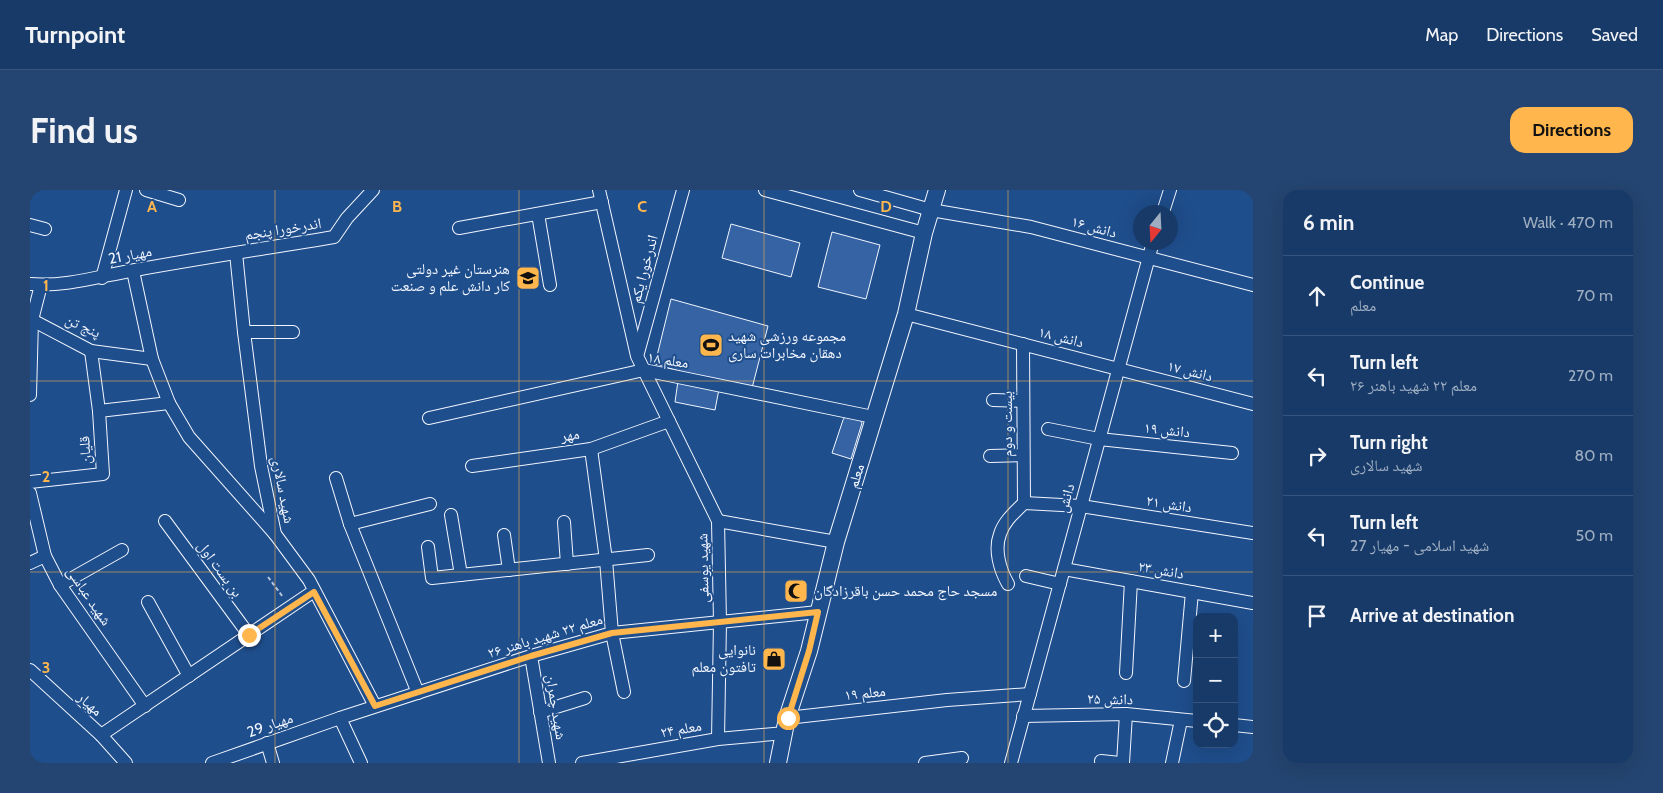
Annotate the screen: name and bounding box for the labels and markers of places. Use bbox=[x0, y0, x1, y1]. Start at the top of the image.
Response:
place label: هنرستان غیر دولتی کار دانش علم و صنعت bbox=[391, 260, 510, 296]
school or university icon: هنرستان غیر دولتی کار دانش علم و صنعت bbox=[515, 265, 541, 291]
place label: مجموعه ورزشی شهید دهقان مخابرات ساری bbox=[728, 327, 846, 363]
sports icon: مجموعه ورزشی شهید دهقان مخابرات ساری bbox=[698, 332, 724, 358]
mosque icon: مسجد حاج محمد حسن باقرزادگان bbox=[783, 578, 809, 604]
place label: مسجد حاج محمد حسن باقرزادگان bbox=[814, 582, 997, 601]
place label: نانوایی تافتون معلم bbox=[692, 641, 757, 677]
shop icon: نانوایی تافتون معلم bbox=[761, 646, 787, 672]

